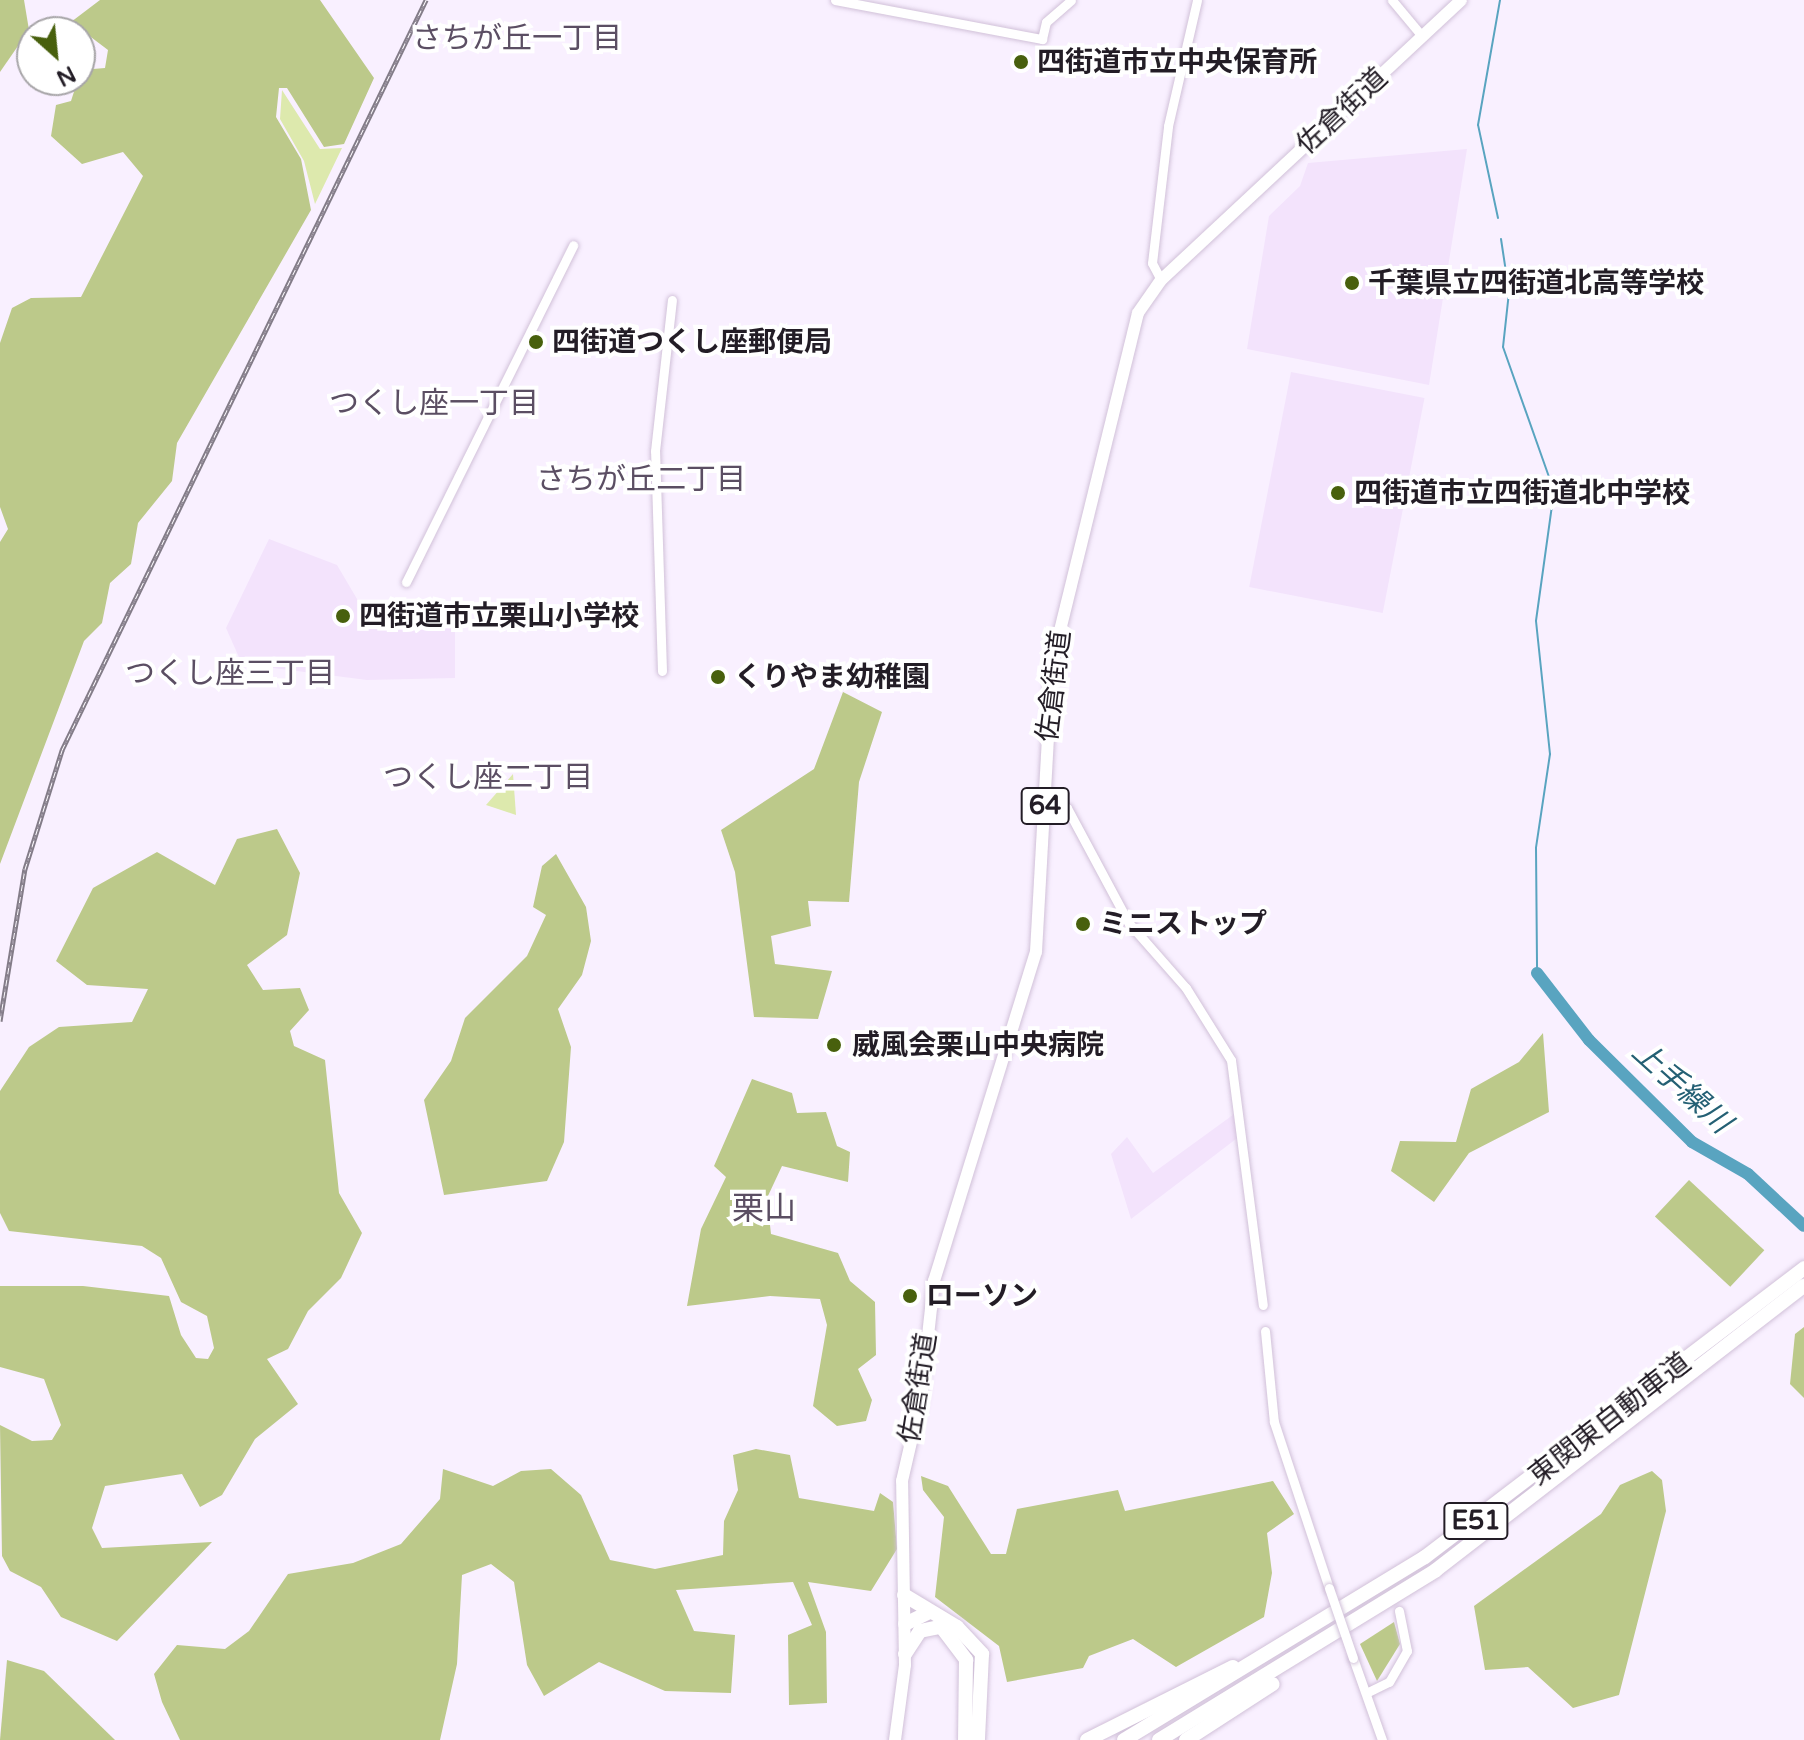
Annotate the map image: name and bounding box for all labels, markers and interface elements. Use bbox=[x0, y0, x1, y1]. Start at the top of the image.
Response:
north arrow bbox=[16, 16, 96, 96]
district label: さちが丘一丁目 bbox=[412, 21, 622, 57]
place label: 四街道市立中央保育所 bbox=[1037, 45, 1317, 79]
marker: 四街道市立中央保育所 bbox=[1012, 53, 1030, 71]
text: N bbox=[52, 60, 80, 91]
street label: 佐倉街道 bbox=[1290, 61, 1394, 161]
place label: 千葉県立四街道北高等学校 bbox=[1368, 266, 1704, 300]
marker: 千葉県立四街道北高等学校 bbox=[1343, 274, 1361, 292]
place label: 四街道つくし座郵便局 bbox=[552, 325, 832, 359]
marker: 四街道つくし座郵便局 bbox=[527, 333, 545, 351]
district label: つくし座一丁目 bbox=[329, 386, 539, 422]
district label: さちが丘二丁目 bbox=[536, 462, 746, 498]
place label: 四街道市立四街道北中学校 bbox=[1354, 476, 1690, 510]
marker: 四街道市立四街道北中学校 bbox=[1329, 484, 1347, 502]
place label: 四街道市立栗山小学校 bbox=[359, 599, 639, 633]
marker: 四街道市立栗山小学校 bbox=[334, 607, 352, 625]
street label: 佐倉街道 bbox=[1031, 628, 1077, 744]
district label: つくし座三丁目 bbox=[125, 656, 335, 692]
place label: くりやま幼稚園 bbox=[734, 660, 930, 694]
marker: くりやま幼稚園 bbox=[709, 668, 727, 686]
district label: つくし座二丁目 bbox=[383, 760, 593, 796]
road number: 64 bbox=[1019, 784, 1071, 828]
place label: ミニストップ bbox=[1099, 907, 1267, 941]
marker: ミニストップ bbox=[1074, 915, 1092, 933]
place label: 威風会栗山中央病院 bbox=[852, 1028, 1104, 1062]
marker: 威風会栗山中央病院 bbox=[823, 1034, 845, 1056]
water label: 上手繰川 bbox=[1624, 1034, 1738, 1142]
district label: 栗山 bbox=[732, 1190, 796, 1228]
place label: ローソン bbox=[926, 1279, 1038, 1313]
marker: ローソン bbox=[901, 1287, 919, 1305]
street label: 佐倉街道 bbox=[893, 1330, 943, 1446]
street label: 東関東自動車道 bbox=[1522, 1345, 1698, 1493]
road number: E51 bbox=[1442, 1499, 1510, 1543]

